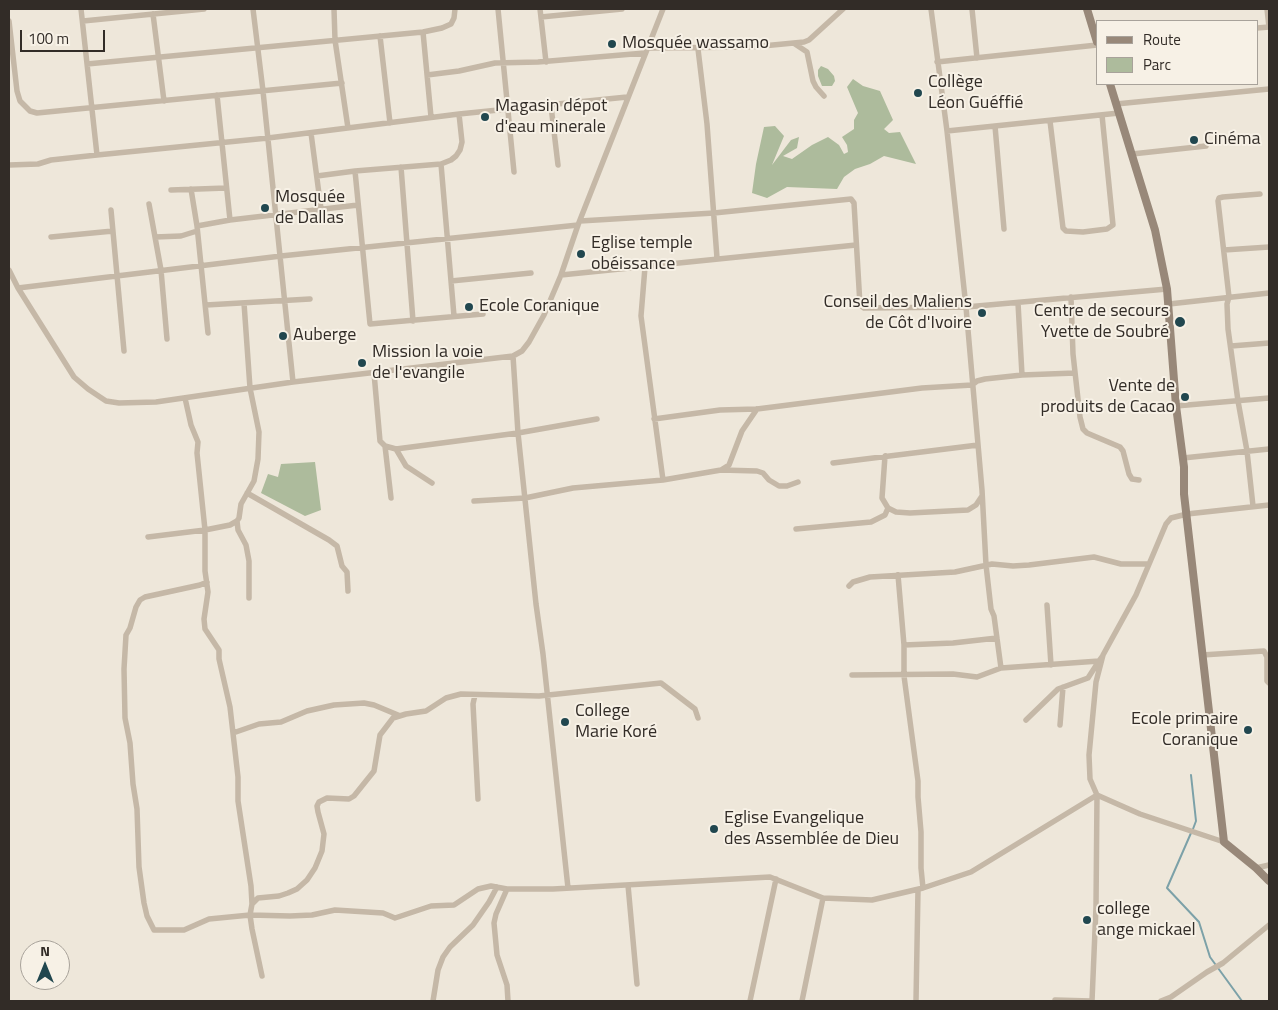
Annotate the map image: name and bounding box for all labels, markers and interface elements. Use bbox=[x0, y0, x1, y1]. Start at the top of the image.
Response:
scale bar bbox=[22, 20, 108, 52]
legend bbox=[1096, 20, 1258, 85]
text: 100 m bbox=[28, 27, 69, 50]
text: Route bbox=[1143, 28, 1181, 51]
place label: Mosquée wassamo bbox=[622, 33, 769, 55]
marker: Mosquée wassamo bbox=[606, 38, 618, 50]
text: Parc bbox=[1143, 53, 1171, 76]
place label: Collège Léon Guéffié bbox=[928, 72, 1023, 115]
marker: Collège Léon Guéffié bbox=[912, 87, 924, 99]
place label: Magasin dépot d'eau minerale bbox=[495, 96, 607, 138]
marker: Magasin dépot d'eau minerale bbox=[479, 111, 491, 123]
place label: Cinéma bbox=[1204, 129, 1261, 151]
marker: Cinéma bbox=[1188, 134, 1200, 146]
place label: Mosquée de Dallas bbox=[275, 187, 345, 230]
marker: Mosquée de Dallas bbox=[259, 202, 271, 214]
place label: Eglise temple obéissance bbox=[591, 233, 693, 276]
marker: Eglise temple obéissance bbox=[575, 248, 587, 260]
place label: Conseil des Maliens de Côt d'Ivoire bbox=[823, 292, 972, 334]
place label: Ecole Coranique bbox=[479, 296, 599, 318]
marker: Ecole Coranique bbox=[463, 301, 475, 313]
place label: Centre de secours Yvette de Soubré bbox=[1034, 301, 1169, 344]
marker: Conseil des Maliens de Côt d'Ivoire bbox=[976, 307, 988, 319]
marker: Centre de secours Yvette de Soubré bbox=[1173, 315, 1187, 329]
place label: Auberge bbox=[293, 325, 356, 347]
marker: Auberge bbox=[277, 330, 289, 342]
place label: Mission la voie de l'evangile bbox=[372, 342, 483, 384]
marker: Mission la voie de l'evangile bbox=[356, 357, 368, 369]
place label: Vente de produits de Cacao bbox=[1041, 376, 1175, 418]
marker: Vente de produits de Cacao bbox=[1179, 391, 1191, 403]
place label: College Marie Koré bbox=[575, 701, 657, 744]
place label: Ecole primaire Coranique bbox=[1131, 709, 1238, 752]
marker: College Marie Koré bbox=[559, 716, 571, 728]
marker: Ecole primaire Coranique bbox=[1242, 724, 1254, 736]
place label: Eglise Evangelique des Assemblée de Dieu bbox=[724, 808, 899, 851]
marker: Eglise Evangelique des Assemblée de Dieu bbox=[708, 823, 720, 835]
place label: college ange mickael bbox=[1097, 899, 1196, 942]
marker: college ange mickael bbox=[1081, 914, 1093, 926]
north arrow bbox=[20, 940, 70, 990]
text: N bbox=[40, 940, 50, 961]

